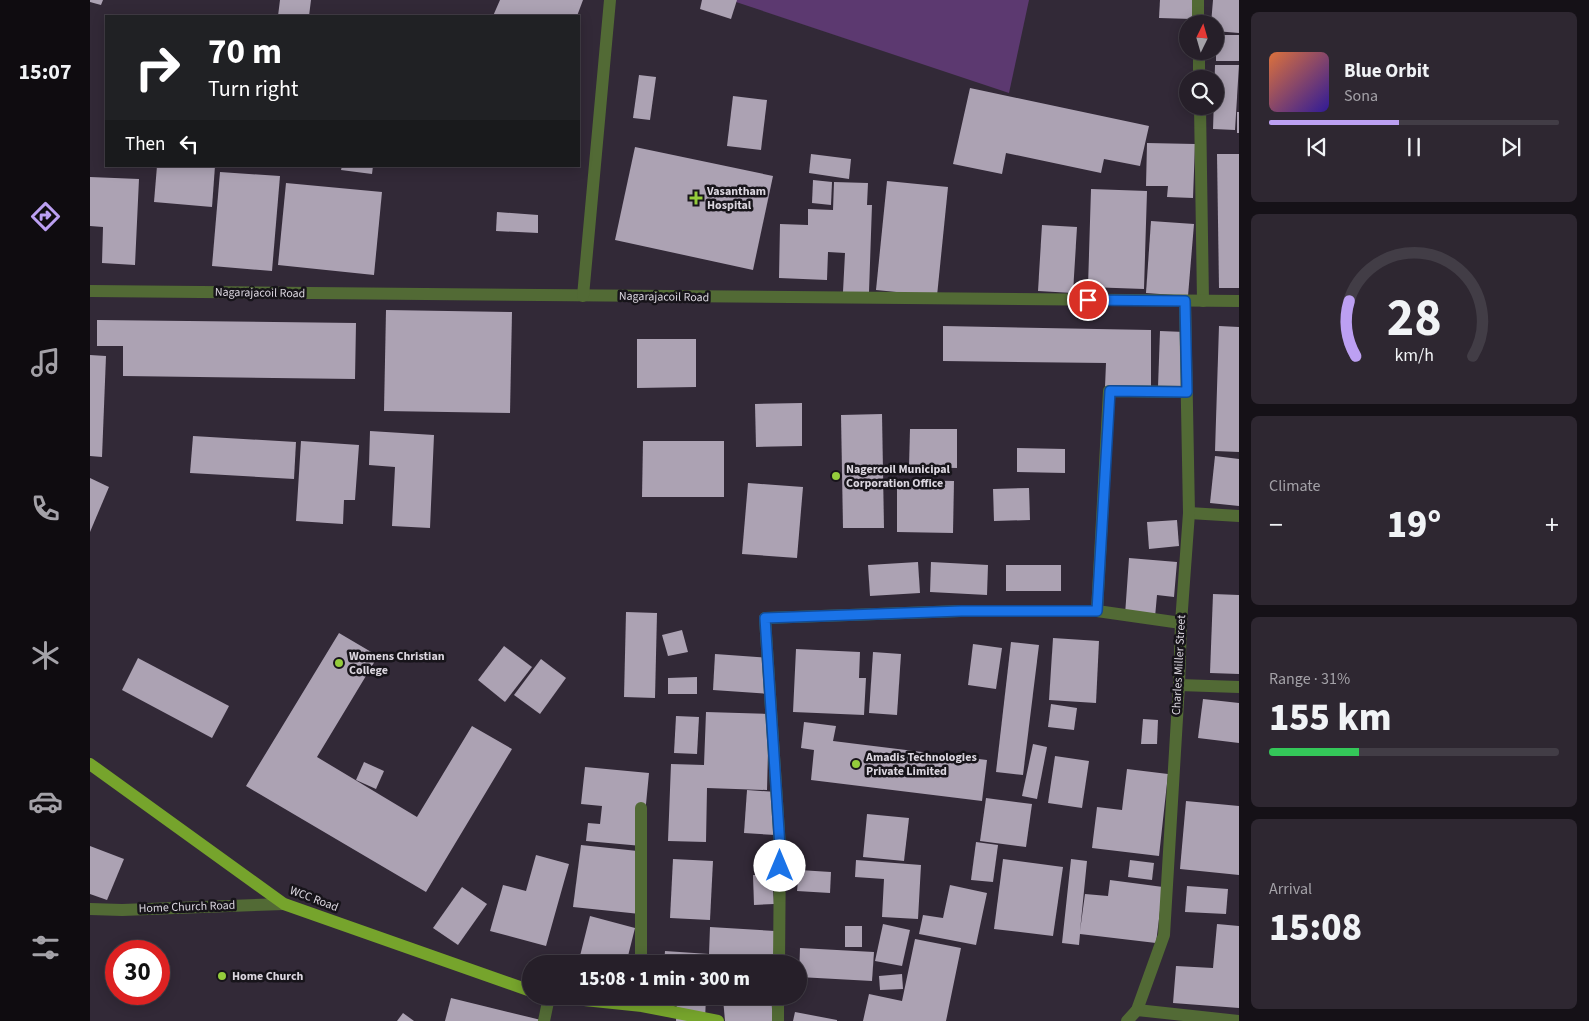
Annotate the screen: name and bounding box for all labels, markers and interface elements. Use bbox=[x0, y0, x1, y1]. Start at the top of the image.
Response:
north arrow bbox=[1179, 15, 1224, 60]
map controls bbox=[1179, 15, 1224, 115]
text: 70 m bbox=[208, 27, 282, 77]
icon: right bbox=[125, 35, 190, 100]
text: 15:07 bbox=[18, 56, 72, 88]
text: Blue Orbit bbox=[1344, 58, 1429, 85]
button: search bbox=[1179, 70, 1224, 115]
text: Turn right bbox=[208, 73, 298, 105]
text: Sona bbox=[1344, 85, 1378, 107]
icon: left bbox=[175, 130, 203, 158]
text: Then bbox=[125, 131, 165, 158]
icon: previous bbox=[1303, 133, 1331, 161]
icon: pause bbox=[1400, 133, 1428, 161]
icon: next bbox=[1497, 133, 1525, 161]
place label: Vasantham Hospital bbox=[706, 183, 766, 214]
marker: Vasantham Hospital bbox=[689, 191, 703, 205]
icon: directions bbox=[28, 199, 63, 234]
pin bbox=[1067, 279, 1109, 321]
text: 28 bbox=[1387, 282, 1441, 356]
street label: Nagarajacoil Road bbox=[215, 284, 305, 302]
icon: arrive bbox=[1074, 286, 1102, 314]
street label: Nagarajacoil Road bbox=[619, 288, 709, 306]
text: km/h bbox=[1394, 343, 1434, 368]
icon: music bbox=[28, 345, 63, 380]
place label: Nagercoil Municipal Corporation Office bbox=[846, 461, 951, 492]
marker: Nagercoil Municipal Corporation Office bbox=[830, 470, 842, 482]
text: Climate bbox=[1269, 475, 1320, 497]
icon: phone bbox=[28, 491, 63, 526]
text: 19° bbox=[1387, 498, 1441, 552]
text: − bbox=[1269, 505, 1283, 545]
text: + bbox=[1545, 505, 1559, 545]
street label: Charles Miller Street bbox=[1168, 614, 1190, 716]
icon: climate bbox=[28, 638, 63, 673]
place label: Womens Christian College bbox=[349, 648, 445, 679]
marker: Womens Christian College bbox=[333, 657, 345, 669]
text: Range · 31% bbox=[1269, 668, 1350, 690]
text: 155 km bbox=[1269, 691, 1391, 745]
place label: Amadis Technologies Private Limited bbox=[865, 749, 977, 780]
marker: Amadis Technologies Private Limited bbox=[850, 758, 862, 770]
icon: car bbox=[28, 784, 63, 819]
position arrow bbox=[753, 839, 805, 891]
text: Arrival bbox=[1269, 878, 1312, 900]
street label: WCC Road bbox=[287, 882, 341, 916]
street label: Home Church Road bbox=[138, 897, 236, 917]
text: 15:08 bbox=[1269, 901, 1362, 955]
icon: filters bbox=[28, 930, 63, 965]
speed limit sign: 30 bbox=[105, 940, 170, 1005]
text: 15:08 · 1 min · 300 m bbox=[579, 966, 750, 993]
place label: Home Church bbox=[232, 968, 304, 985]
marker: Home Church bbox=[216, 970, 228, 982]

